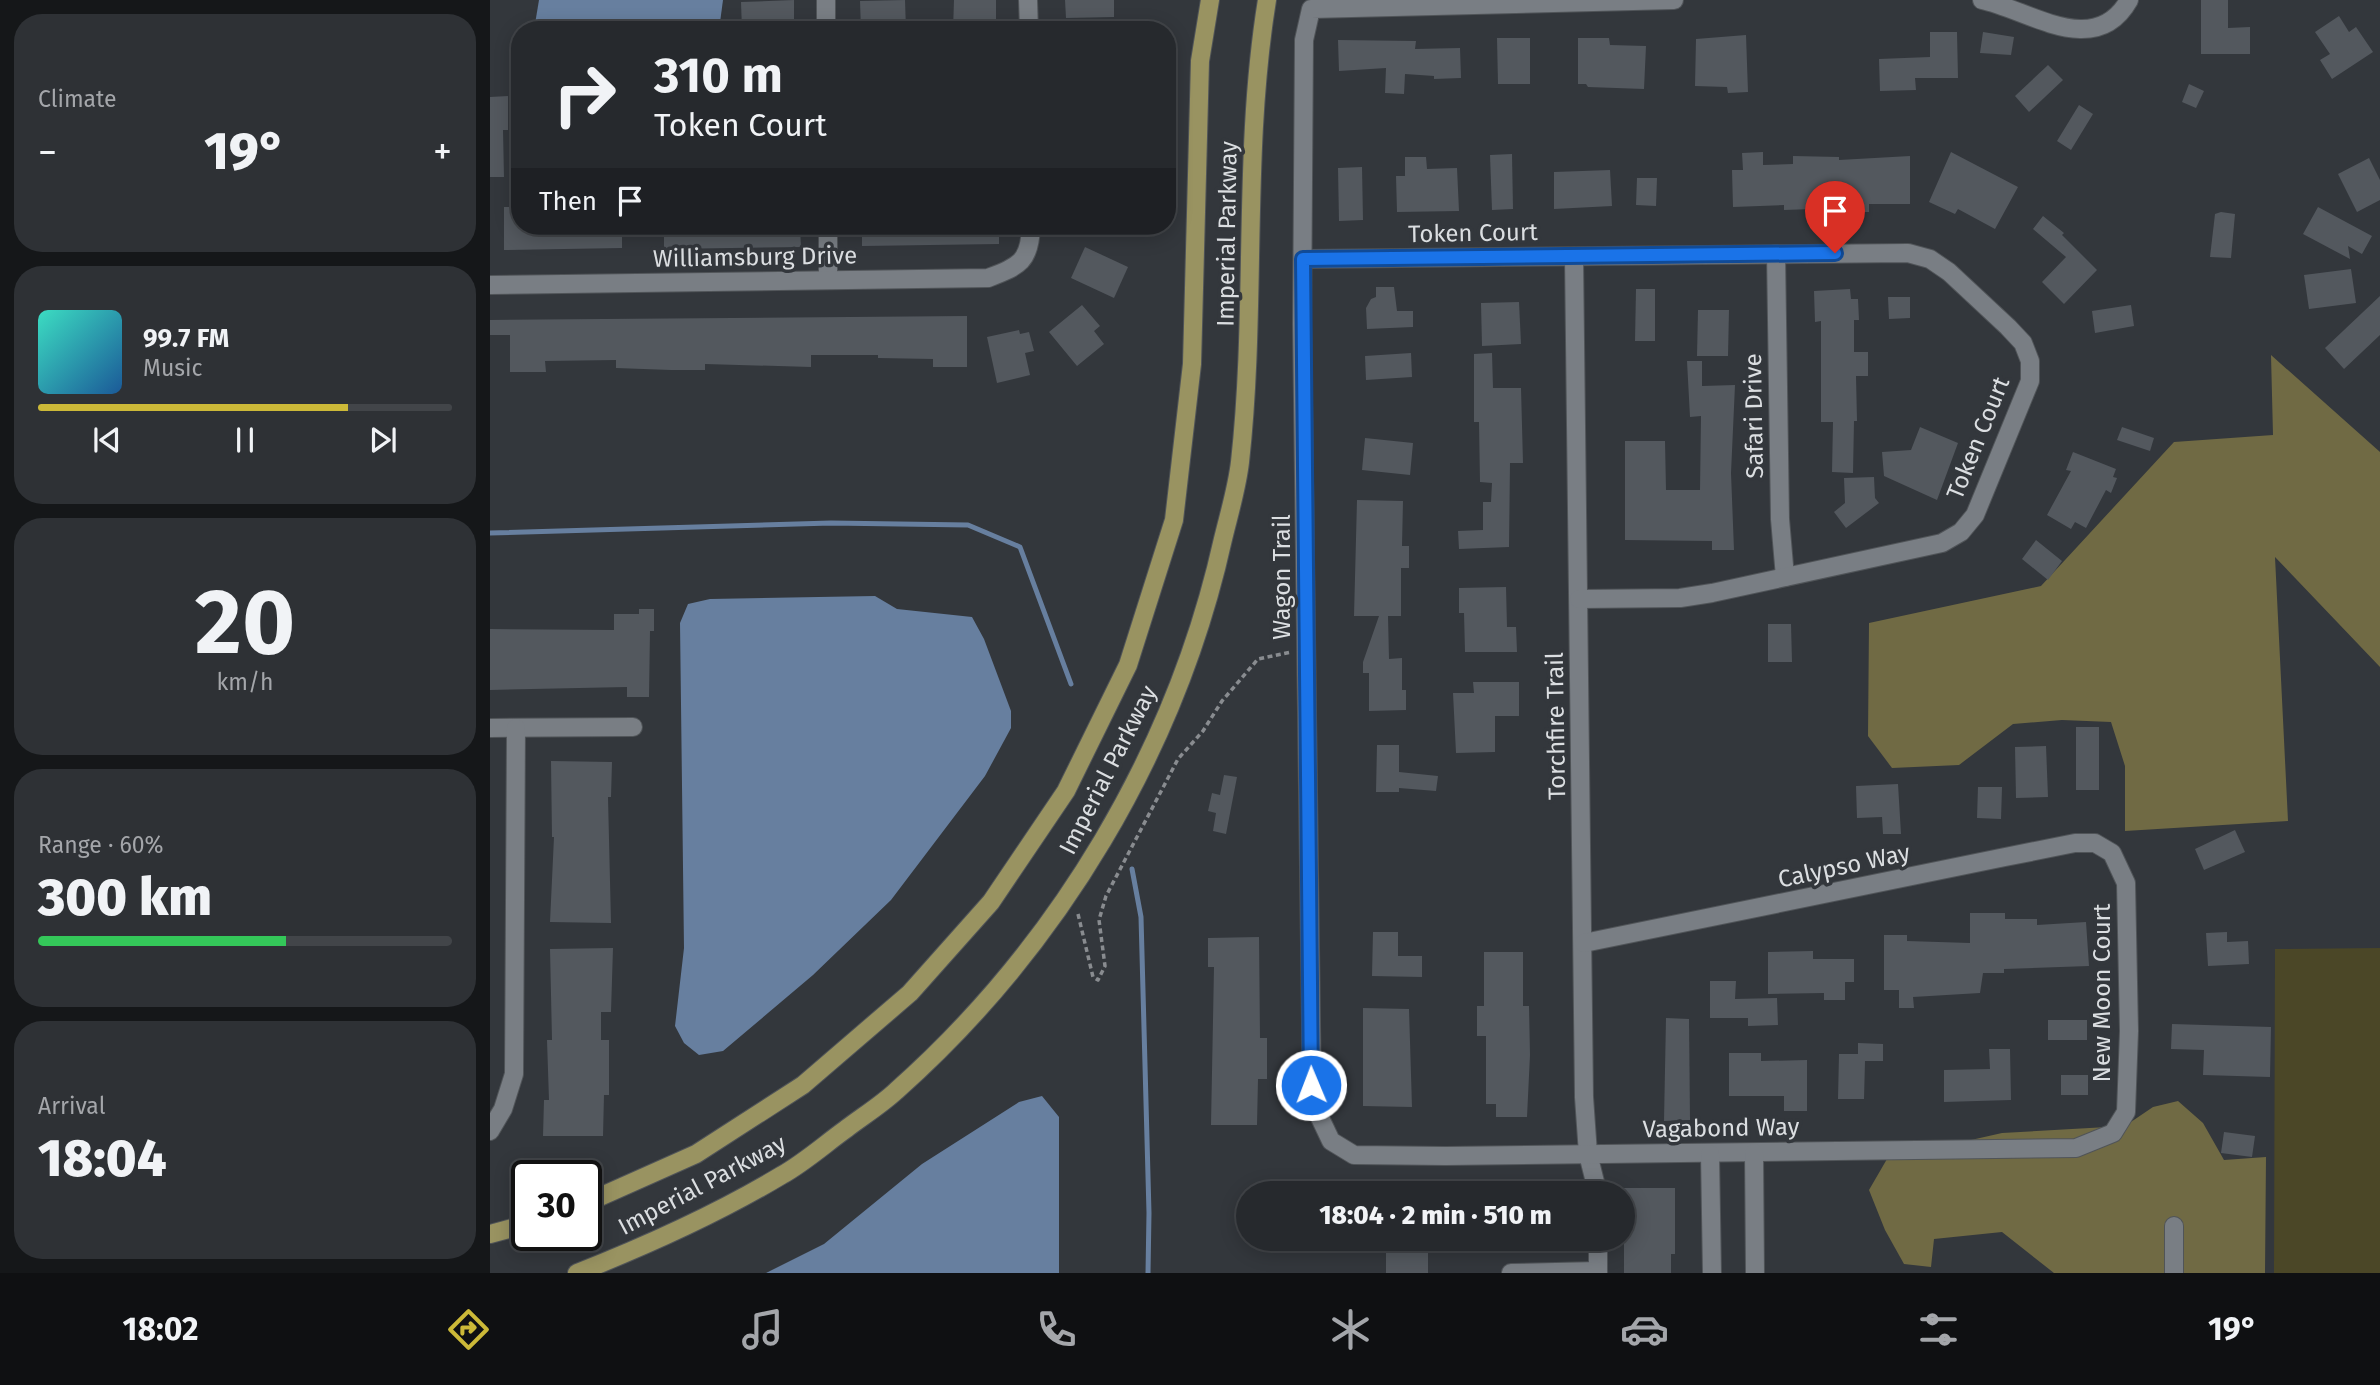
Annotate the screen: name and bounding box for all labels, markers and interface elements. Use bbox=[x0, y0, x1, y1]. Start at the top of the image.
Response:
text: 310 m bbox=[654, 46, 783, 105]
icon: right bbox=[539, 49, 630, 140]
text: Climate bbox=[38, 85, 117, 113]
text: Token Court bbox=[654, 106, 827, 144]
text: 19° bbox=[204, 120, 286, 183]
text: − bbox=[38, 129, 57, 175]
text: + bbox=[433, 129, 452, 175]
street label: Imperial Parkway bbox=[1211, 141, 1243, 327]
pin bbox=[1805, 181, 1865, 253]
icon: arrive bbox=[611, 182, 649, 220]
text: Then bbox=[539, 186, 597, 217]
icon: arrive bbox=[1816, 192, 1854, 230]
street label: Token Court bbox=[1408, 218, 1538, 248]
street label: Williamsburg Drive bbox=[653, 241, 857, 273]
text: 99.7 FM bbox=[143, 323, 229, 354]
street label: Safari Drive bbox=[1739, 353, 1769, 479]
text: Music bbox=[143, 354, 203, 382]
street label: Token Court bbox=[1941, 372, 2015, 503]
icon: previous bbox=[88, 421, 126, 459]
icon: pause bbox=[226, 421, 264, 459]
icon: next bbox=[364, 421, 402, 459]
street label: Wagon Trail bbox=[1268, 514, 1296, 640]
text: 20 bbox=[195, 568, 295, 677]
street label: Torchfire Trail bbox=[1541, 652, 1571, 800]
text: km/h bbox=[217, 668, 273, 696]
street label: Imperial Parkway bbox=[1053, 681, 1163, 859]
text: Range · 60% bbox=[38, 831, 164, 859]
street label: Calypso Way bbox=[1776, 838, 1913, 894]
text: 300 km bbox=[38, 866, 212, 929]
street label: New Moon Court bbox=[2088, 903, 2116, 1083]
position arrow bbox=[1274, 1048, 1348, 1122]
text: Arrival bbox=[38, 1092, 105, 1120]
street label: Vagabond Way bbox=[1642, 1113, 1800, 1143]
text: 18:04 bbox=[38, 1127, 167, 1190]
street label: Imperial Parkway bbox=[613, 1129, 791, 1241]
speed limit sign: 30 bbox=[511, 1160, 602, 1251]
text: 18:04 · 2 min · 510 m bbox=[1319, 1200, 1552, 1231]
icon: directions bbox=[444, 1305, 493, 1354]
icon: music bbox=[738, 1305, 787, 1354]
icon: phone bbox=[1032, 1305, 1081, 1354]
icon: climate bbox=[1326, 1305, 1375, 1354]
icon: car bbox=[1620, 1305, 1669, 1354]
icon: filters bbox=[1914, 1305, 1963, 1354]
text: 18:02 bbox=[123, 1310, 199, 1348]
text: 19° bbox=[2208, 1310, 2257, 1348]

